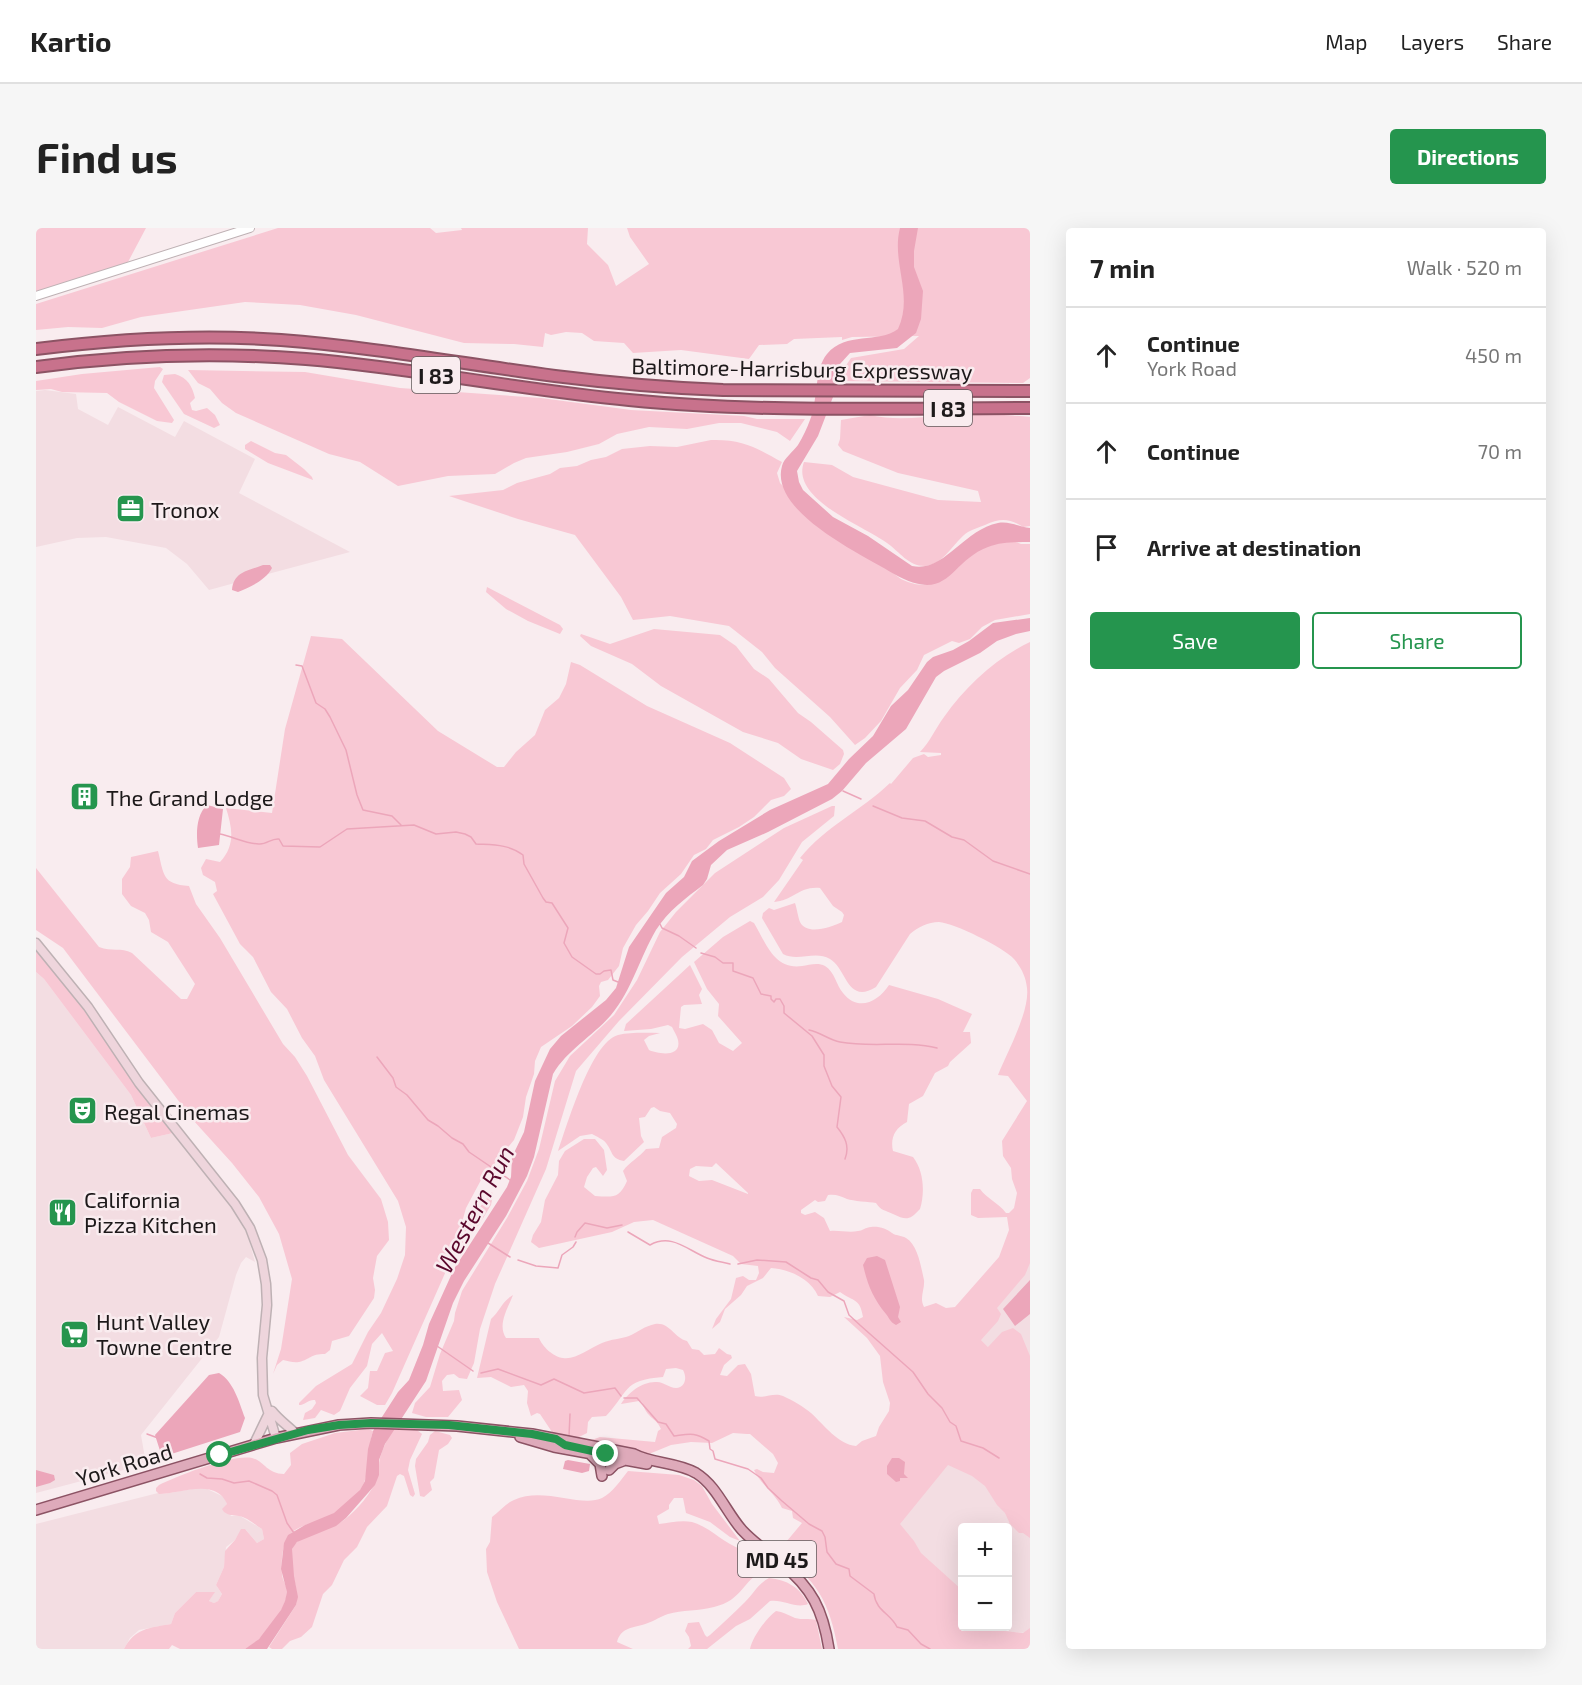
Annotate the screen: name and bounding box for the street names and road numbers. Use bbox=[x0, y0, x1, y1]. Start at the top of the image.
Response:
street label: Baltimore-Harrisburg Expressway bbox=[631, 352, 973, 384]
road number: I 83 bbox=[412, 357, 460, 393]
road number: I 83 bbox=[924, 390, 972, 426]
street label: York Road bbox=[73, 1437, 175, 1491]
road number: MD 45 bbox=[738, 1541, 816, 1577]

